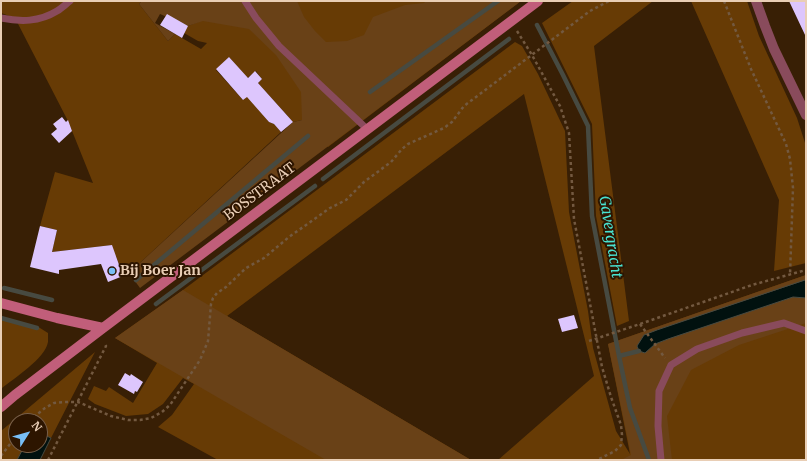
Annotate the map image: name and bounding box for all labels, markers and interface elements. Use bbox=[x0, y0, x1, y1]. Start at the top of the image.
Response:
street label: BOSSTRAAT bbox=[221, 160, 299, 224]
water label: Gavergracht bbox=[595, 195, 625, 279]
place label: Bij Boer Jan bbox=[120, 263, 201, 279]
marker: Bij Boer Jan bbox=[107, 266, 117, 276]
north arrow bbox=[8, 413, 48, 453]
text: N bbox=[29, 419, 45, 434]

